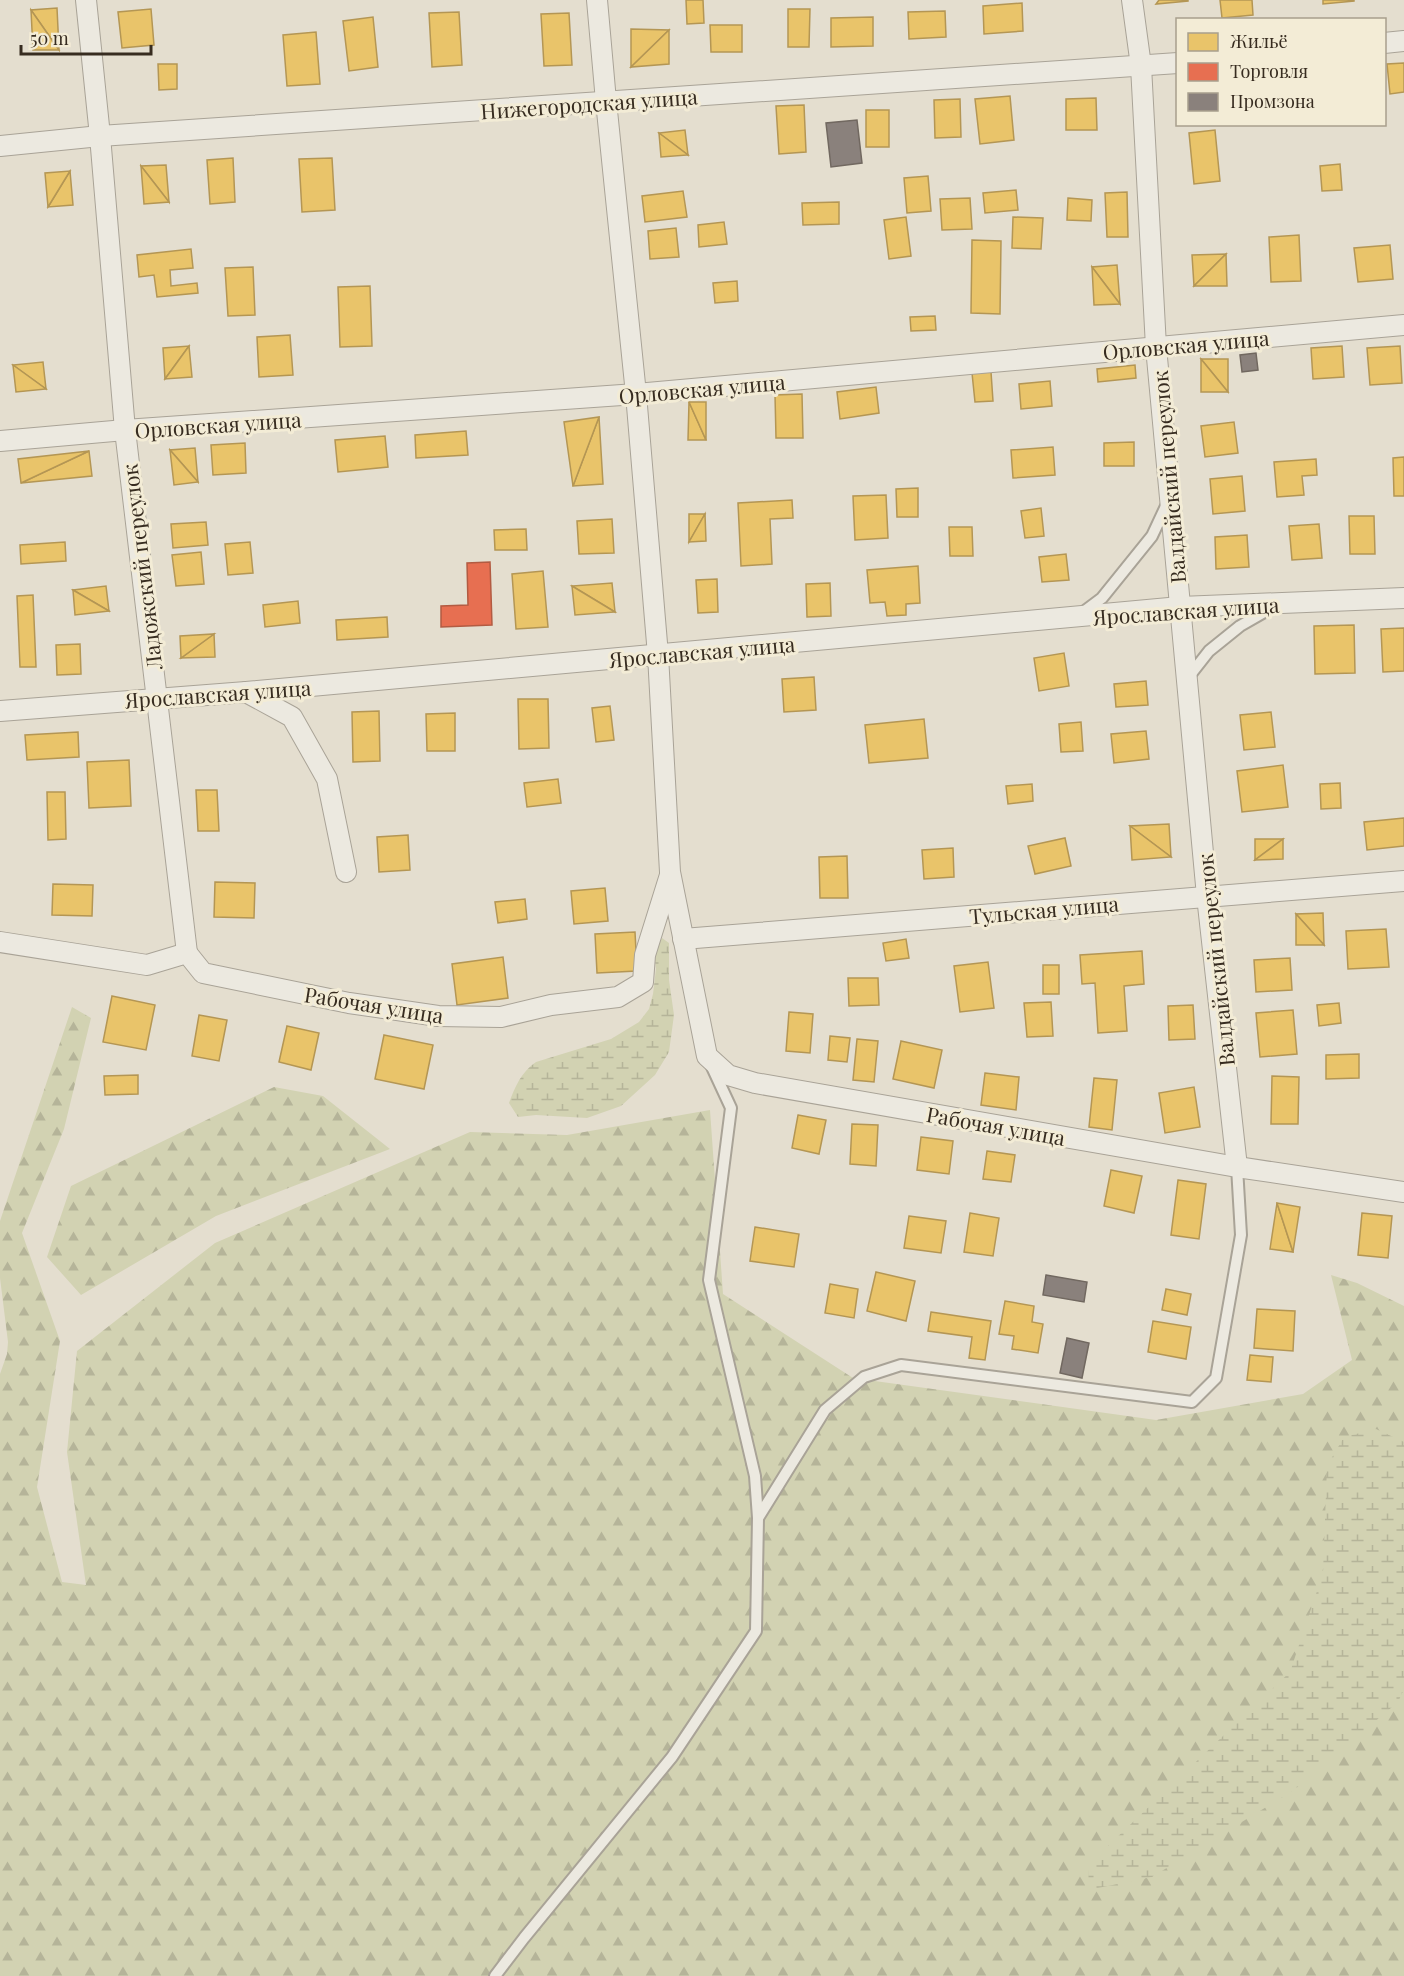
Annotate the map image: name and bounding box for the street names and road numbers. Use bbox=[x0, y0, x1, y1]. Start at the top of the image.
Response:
street label: Нижегородская улица bbox=[479, 81, 699, 125]
street label: Орловская улица bbox=[1102, 323, 1271, 365]
street label: Орловская улица bbox=[618, 367, 787, 409]
street label: Валдайский переулок bbox=[1145, 369, 1191, 585]
street label: Орловская улица bbox=[134, 404, 303, 444]
street label: Ладожский переулок bbox=[114, 462, 168, 673]
street label: Ярославская улица bbox=[1091, 589, 1281, 631]
street label: Ярославская улица bbox=[607, 629, 797, 673]
street label: Ярославская улица bbox=[123, 672, 313, 714]
street label: Валдайский переулок bbox=[1190, 852, 1240, 1068]
street label: Тульская улица bbox=[968, 888, 1120, 929]
street label: Рабочая улица bbox=[302, 979, 446, 1029]
street label: Рабочая улица bbox=[924, 1099, 1068, 1151]

